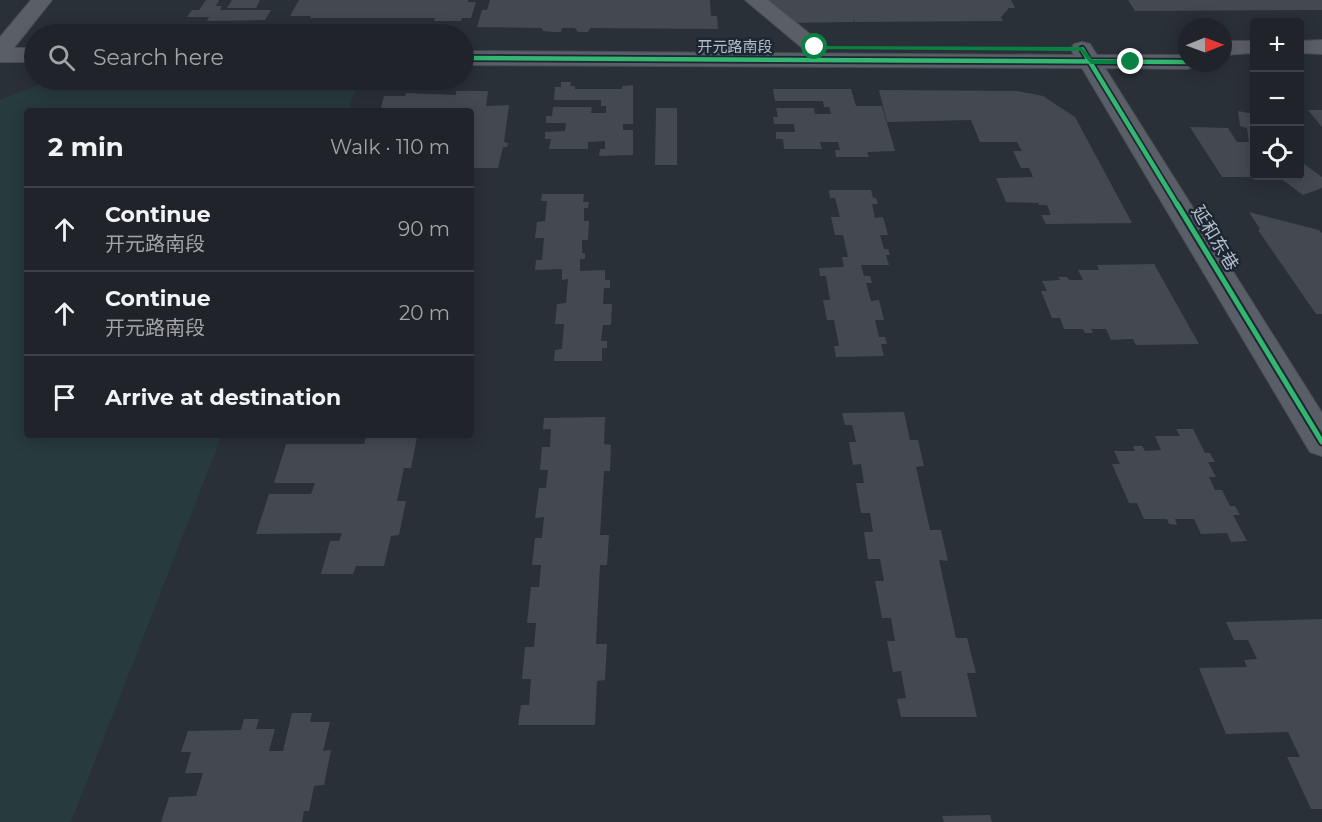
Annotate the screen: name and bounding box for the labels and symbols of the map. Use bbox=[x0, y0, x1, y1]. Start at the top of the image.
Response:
north arrow bbox=[1178, 18, 1232, 72]
route start bbox=[801, 33, 827, 59]
street label: 开元路南段 bbox=[697, 37, 773, 56]
route end bbox=[1117, 48, 1143, 74]
street label: 延和东巷 bbox=[1187, 201, 1243, 275]

